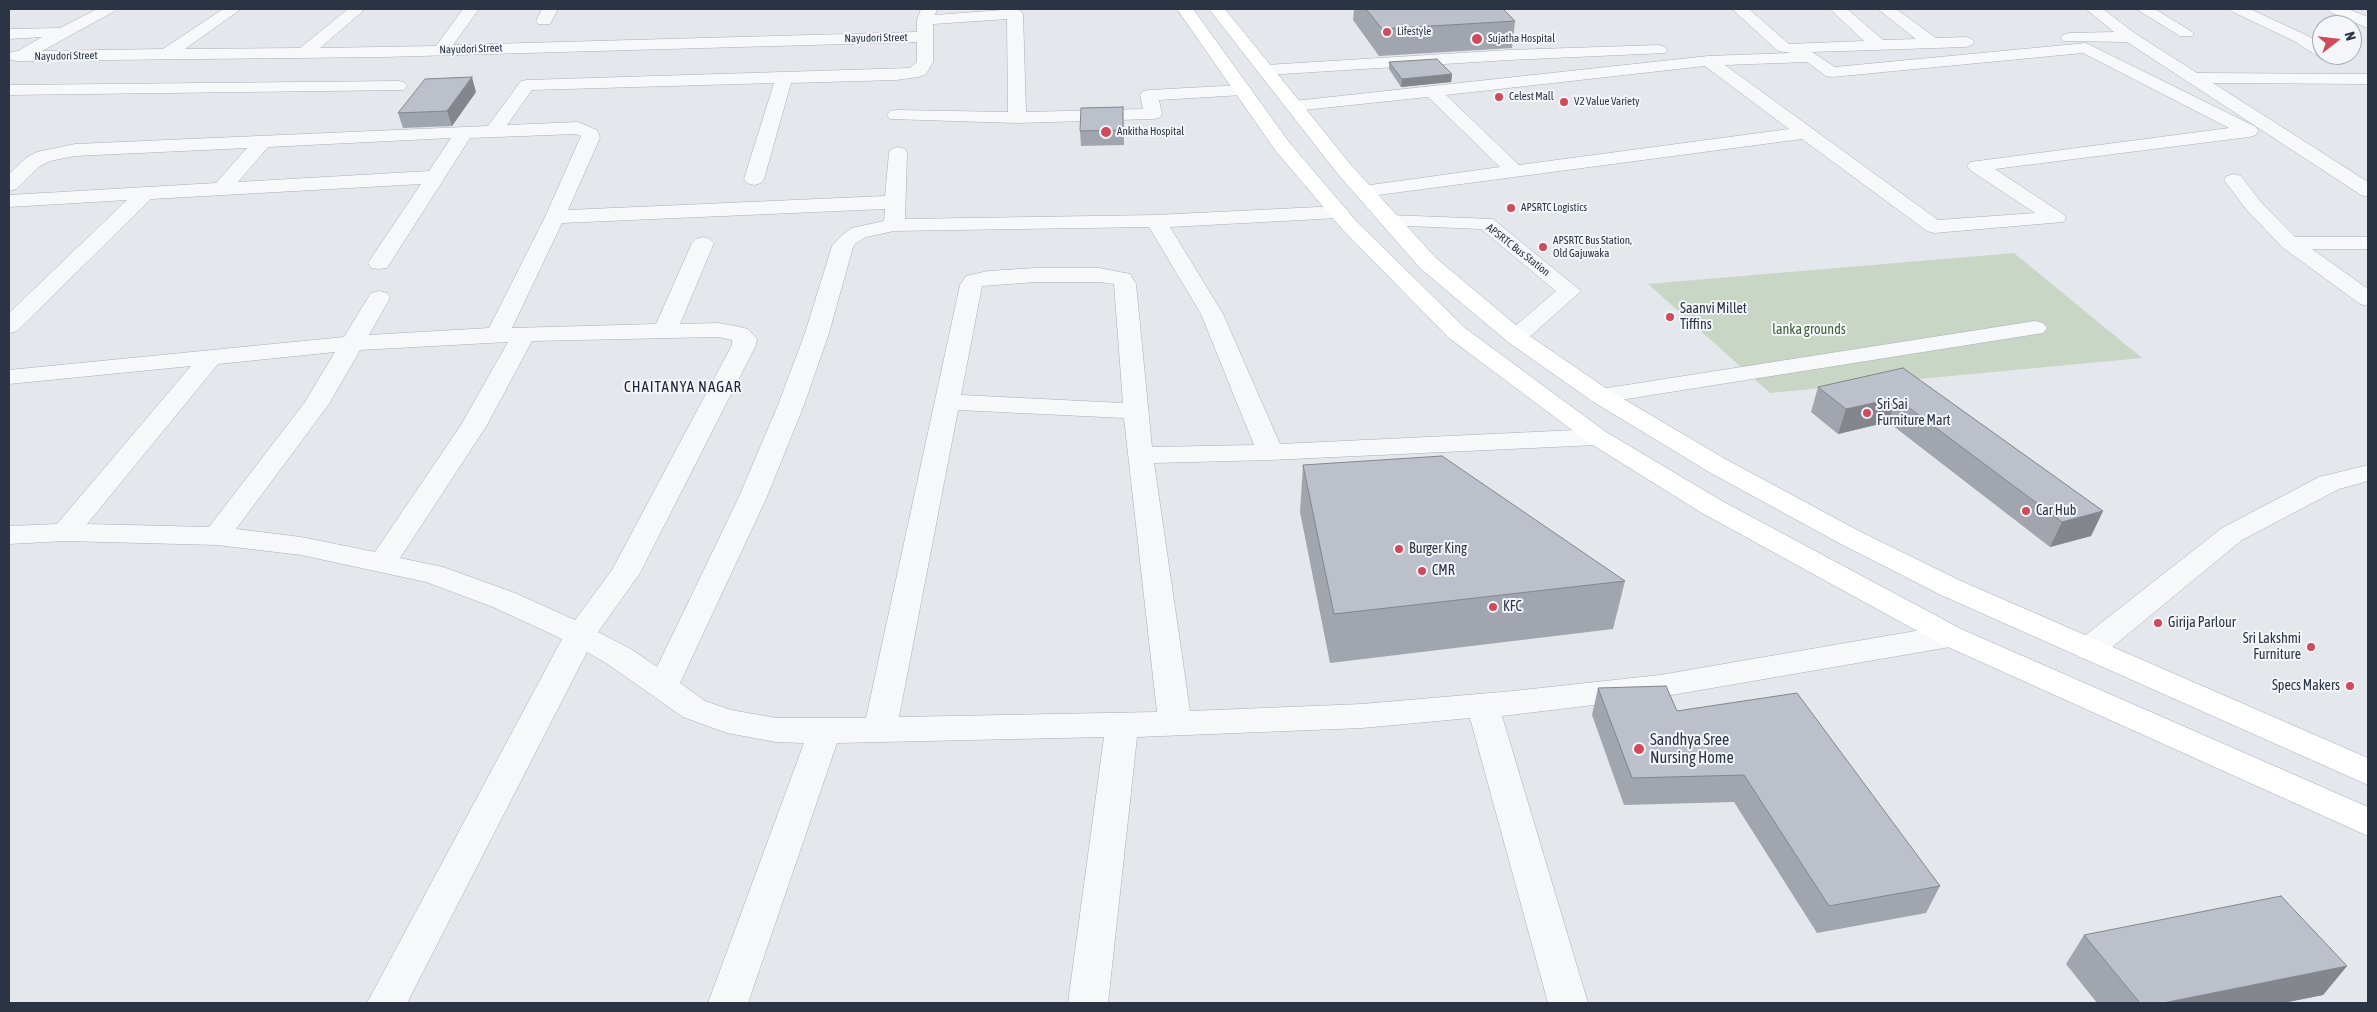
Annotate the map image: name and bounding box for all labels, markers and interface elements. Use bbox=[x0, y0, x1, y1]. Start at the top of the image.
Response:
north arrow bbox=[2312, 15, 2362, 65]
place label: Lifestyle bbox=[1397, 25, 1431, 39]
marker: Lifestyle bbox=[1381, 26, 1393, 38]
text: N bbox=[2342, 30, 2359, 42]
street label: Nayudori Street bbox=[844, 31, 908, 45]
marker: Sujatha Hospital bbox=[1470, 32, 1484, 46]
place label: Sujatha Hospital bbox=[1488, 32, 1555, 46]
street label: Nayudori Street bbox=[439, 41, 503, 57]
street label: Nayudori Street bbox=[34, 49, 98, 63]
place label: Celest Mall bbox=[1509, 90, 1554, 104]
marker: Celest Mall bbox=[1493, 91, 1505, 103]
place label: V2 Value Variety bbox=[1574, 95, 1640, 109]
marker: V2 Value Variety bbox=[1558, 96, 1570, 108]
marker: Ankitha Hospital bbox=[1099, 125, 1113, 139]
place label: Ankitha Hospital bbox=[1117, 125, 1184, 139]
place label: APSRTC Logistics bbox=[1521, 201, 1587, 215]
marker: APSRTC Logistics bbox=[1505, 202, 1517, 214]
street label: APSRTC Bus Station bbox=[1484, 221, 1552, 279]
place label: APSRTC Bus Station, Old Gajuwaka bbox=[1553, 234, 1632, 260]
marker: APSRTC Bus Station, Old Gajuwaka bbox=[1537, 241, 1549, 253]
place label: Saanvi Millet Tiffins bbox=[1680, 301, 1747, 334]
marker: Saanvi Millet Tiffins bbox=[1664, 311, 1676, 323]
park label: lanka grounds bbox=[1772, 322, 1846, 338]
district label: CHAITANYA NAGAR bbox=[622, 378, 744, 396]
place label: Sri Sai Furniture Mart bbox=[1877, 397, 1951, 430]
marker: Sri Sai Furniture Mart bbox=[1861, 407, 1873, 419]
place label: Car Hub bbox=[2036, 503, 2076, 519]
marker: Car Hub bbox=[2020, 505, 2032, 517]
place label: Burger King bbox=[1409, 541, 1467, 557]
marker: Burger King bbox=[1393, 543, 1405, 555]
place label: CMR bbox=[1432, 563, 1455, 579]
marker: CMR bbox=[1416, 565, 1428, 577]
place label: KFC bbox=[1503, 599, 1522, 615]
marker: KFC bbox=[1487, 601, 1499, 613]
place label: Girija Parlour bbox=[2168, 615, 2236, 631]
marker: Girija Parlour bbox=[2152, 617, 2164, 629]
place label: Sri Lakshmi Furniture bbox=[2243, 631, 2301, 664]
marker: Sri Lakshmi Furniture bbox=[2305, 641, 2317, 653]
place label: Specs Makers bbox=[2272, 678, 2340, 694]
marker: Specs Makers bbox=[2344, 680, 2356, 692]
place label: Sandhya Sree Nursing Home bbox=[1650, 730, 1734, 768]
marker: Sandhya Sree Nursing Home bbox=[1632, 742, 1646, 756]

